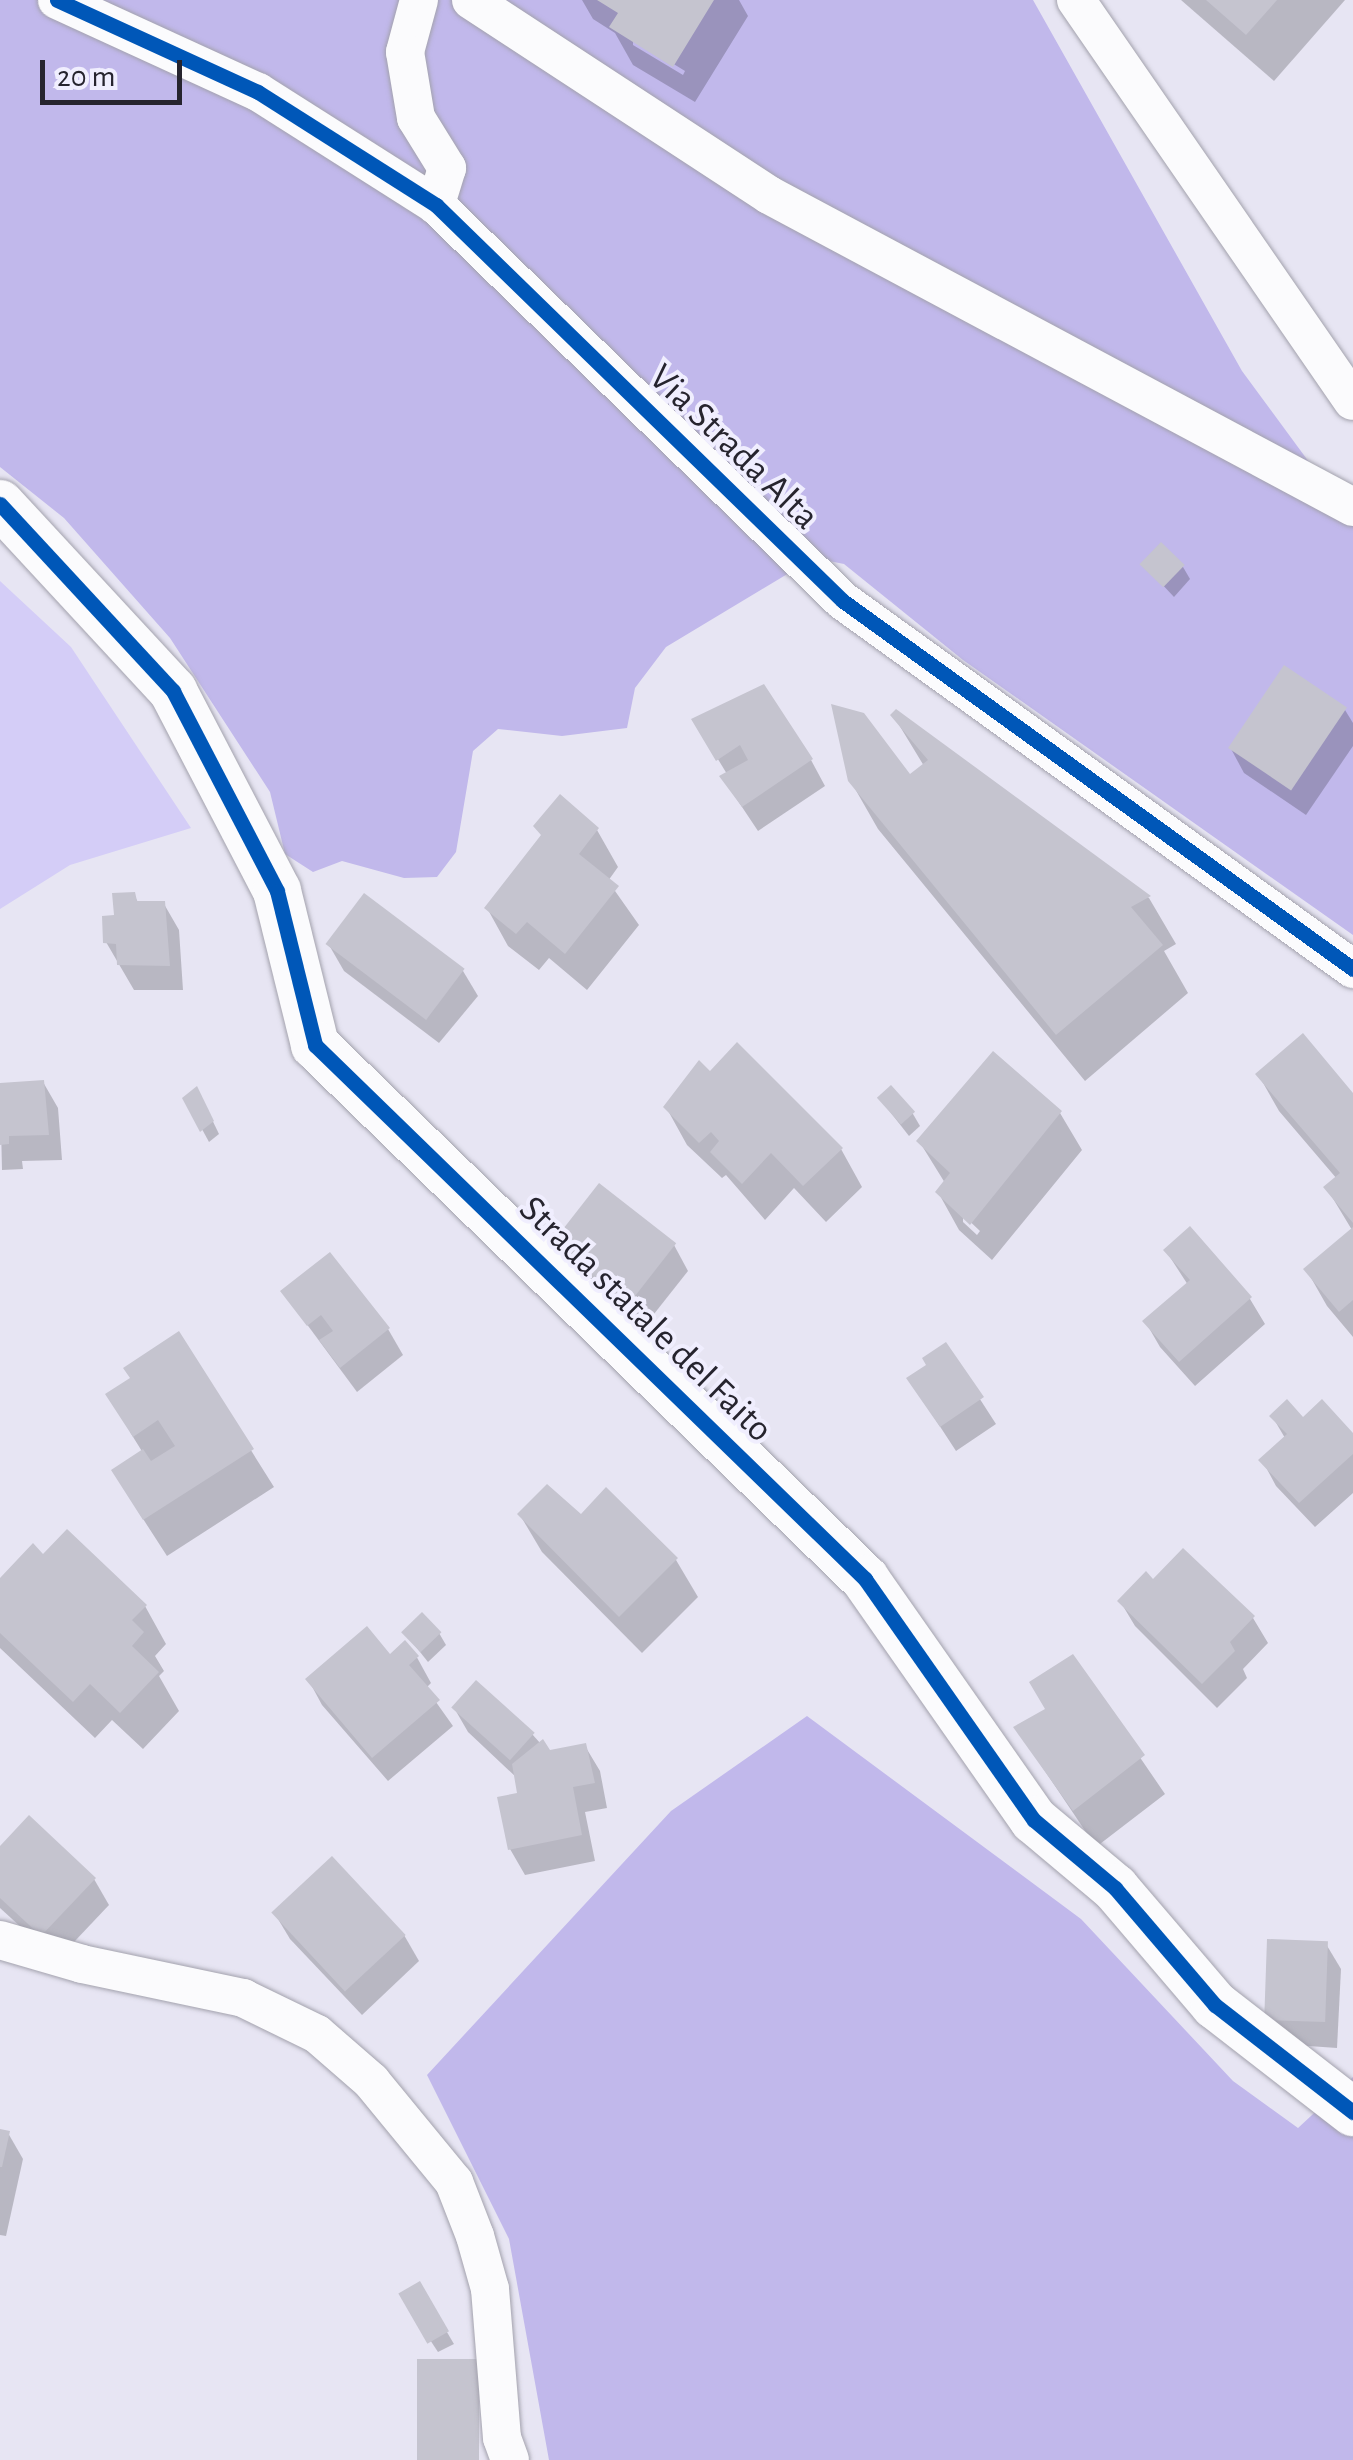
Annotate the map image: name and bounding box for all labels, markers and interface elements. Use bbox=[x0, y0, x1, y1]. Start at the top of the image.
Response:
scale bar bbox=[45, 40, 188, 102]
text: 20 m bbox=[57, 62, 115, 92]
street label: Via Strada Alta bbox=[639, 356, 827, 540]
street label: Strada statale del Faito bbox=[509, 1187, 781, 1453]

